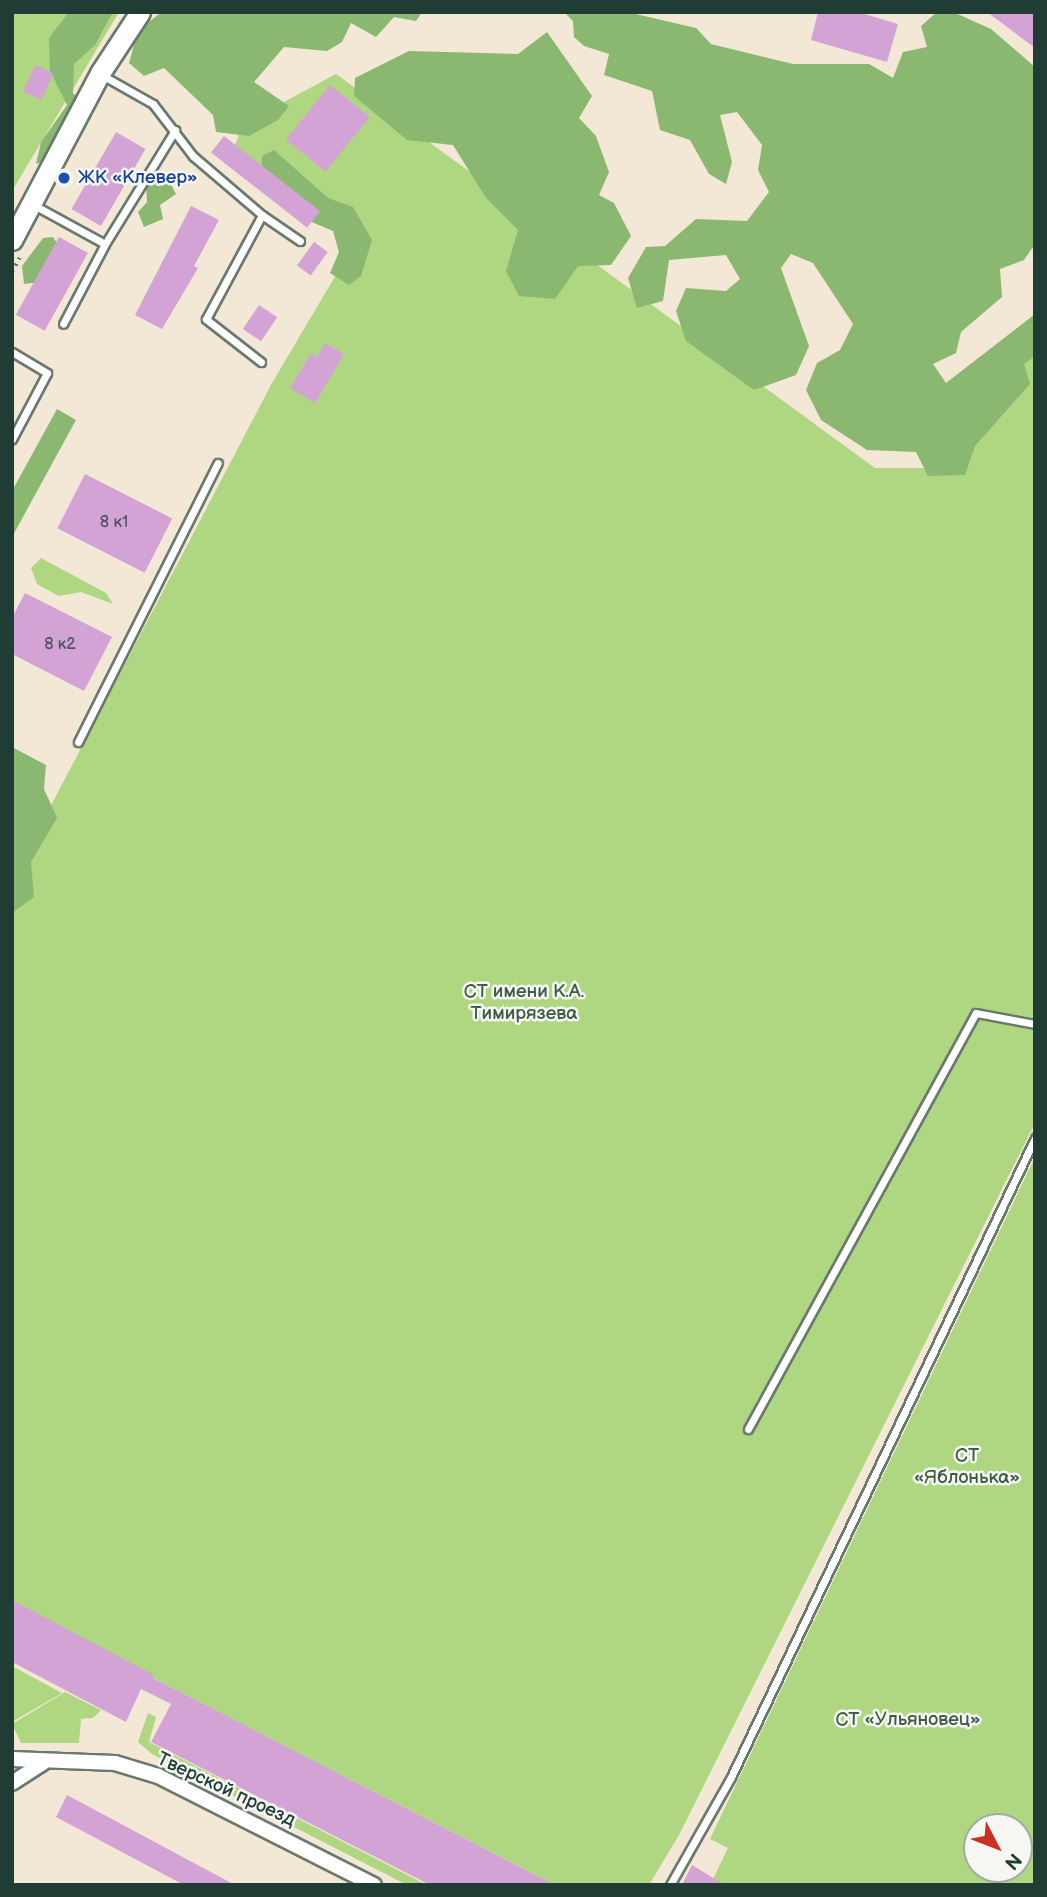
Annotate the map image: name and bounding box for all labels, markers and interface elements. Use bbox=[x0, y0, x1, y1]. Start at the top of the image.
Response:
place label: ЖК «Клевер» bbox=[78, 167, 198, 189]
marker: ЖК «Клевер» bbox=[56, 170, 72, 186]
house number: 8 к1 bbox=[100, 513, 128, 533]
house number: 8 к2 bbox=[44, 635, 76, 655]
park label: СТ имени К.А. Тимирязева bbox=[464, 981, 584, 1025]
park label: СТ «Яблонька» bbox=[914, 1445, 1020, 1489]
park label: СТ «Ульяновец» bbox=[835, 1709, 981, 1731]
street label: Тверской проезд bbox=[153, 1748, 299, 1832]
north arrow bbox=[963, 1813, 1033, 1883]
text: N bbox=[999, 1848, 1026, 1874]

